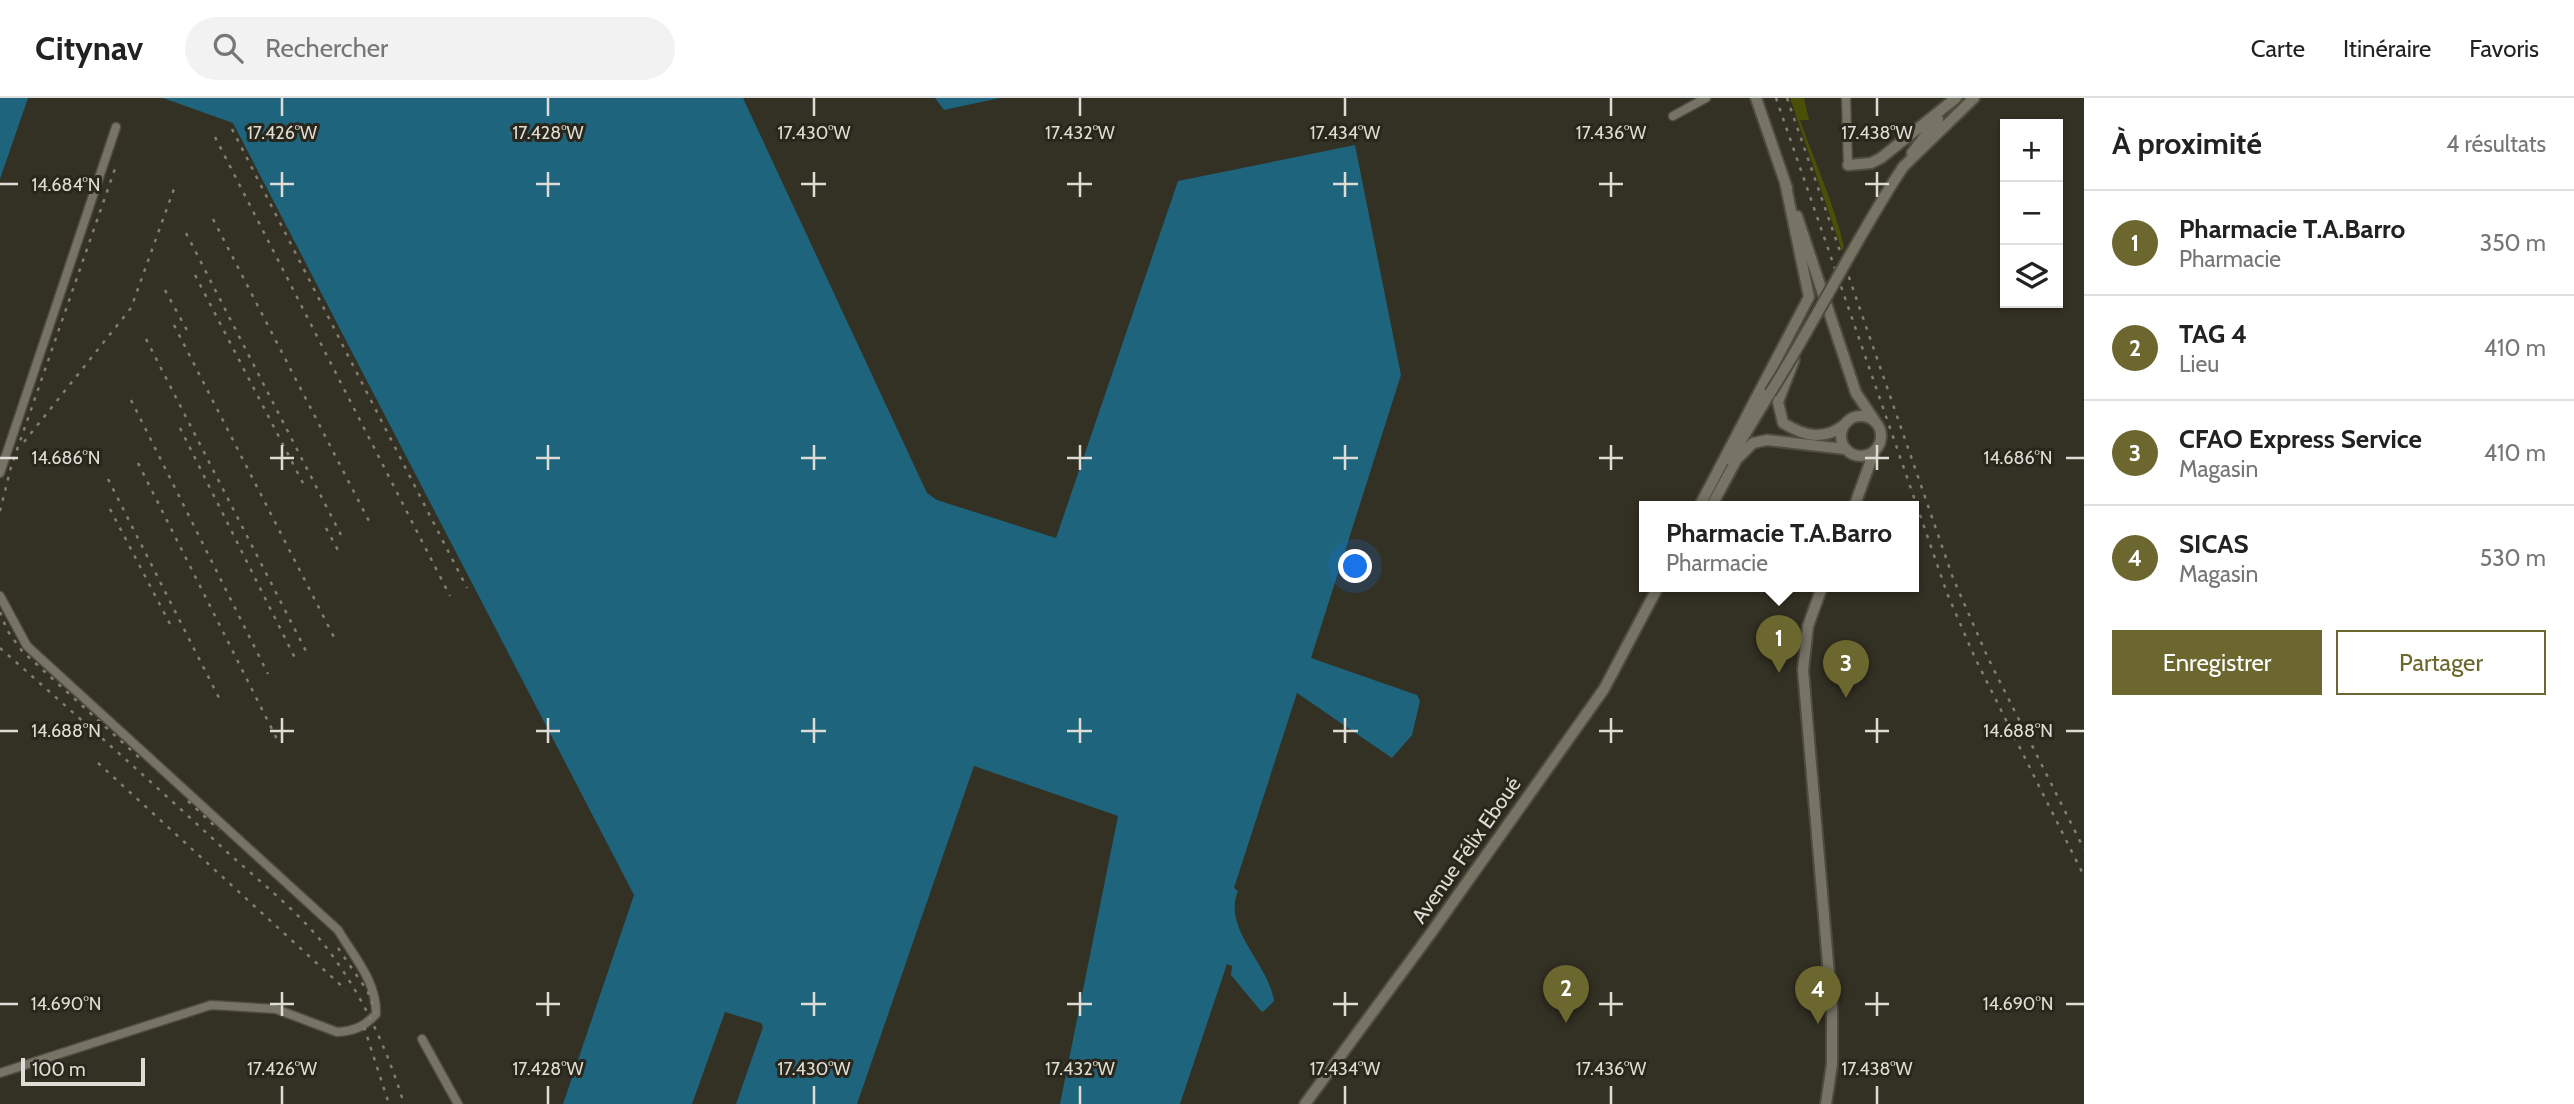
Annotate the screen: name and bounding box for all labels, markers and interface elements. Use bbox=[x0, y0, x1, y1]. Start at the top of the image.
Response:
search box bbox=[185, 17, 675, 80]
text: Citynav bbox=[35, 28, 143, 68]
icon: search bbox=[209, 29, 247, 67]
text: Rechercher bbox=[265, 32, 388, 64]
text: Carte bbox=[2251, 34, 2305, 63]
text: Itinéraire bbox=[2343, 34, 2431, 63]
text: Favoris bbox=[2469, 34, 2539, 63]
map controls bbox=[2000, 119, 2063, 308]
button: + bbox=[2000, 119, 2063, 182]
text: 17.426°W bbox=[247, 122, 317, 144]
text: 17.428°W bbox=[513, 122, 583, 144]
text: 17.430°W bbox=[778, 122, 850, 144]
text: 17.432°W bbox=[1045, 122, 1115, 144]
text: 17.434°W bbox=[1310, 122, 1380, 144]
text: 17.436°W bbox=[1576, 122, 1646, 144]
text: 17.438°W bbox=[1841, 122, 1913, 144]
text: À proximité bbox=[2112, 125, 2262, 162]
text: 4 résultats bbox=[2446, 130, 2546, 158]
text: 14.684°N bbox=[32, 174, 101, 196]
button: − bbox=[2000, 182, 2063, 245]
text: Pharmacie T.A.Barro bbox=[2179, 213, 2405, 245]
text: 1 bbox=[2131, 229, 2139, 257]
text: 350 m bbox=[2480, 229, 2546, 257]
button: layers bbox=[2000, 245, 2063, 308]
text: Pharmacie bbox=[2179, 245, 2281, 273]
text: TAG 4 bbox=[2179, 318, 2247, 350]
text: 2 bbox=[2129, 334, 2141, 362]
text: 410 m bbox=[2484, 334, 2546, 362]
text: Lieu bbox=[2179, 350, 2219, 378]
text: CFAO Express Service bbox=[2179, 423, 2422, 455]
text: 3 bbox=[2129, 439, 2141, 467]
text: 410 m bbox=[2484, 439, 2546, 467]
text: 14.686°N bbox=[32, 447, 100, 469]
text: 14.686°N bbox=[1984, 447, 2052, 469]
text: Magasin bbox=[2179, 455, 2258, 483]
popup bbox=[1639, 501, 1919, 592]
text: Pharmacie T.A.Barro bbox=[1666, 517, 1892, 549]
text: SICAS bbox=[2179, 528, 2249, 560]
text: 4 bbox=[2128, 544, 2142, 572]
text: 530 m bbox=[2480, 544, 2546, 572]
your location bbox=[1338, 549, 1372, 583]
text: Pharmacie bbox=[1666, 549, 1768, 577]
text: Magasin bbox=[2179, 560, 2258, 588]
pin: 1 bbox=[1756, 615, 1802, 673]
button: Enregistrer bbox=[2112, 630, 2322, 695]
button: Partager bbox=[2336, 630, 2546, 695]
pin: 3 bbox=[1823, 640, 1869, 698]
text: 14.688°N bbox=[31, 720, 101, 742]
text: 14.688°N bbox=[1983, 720, 2053, 742]
street label: Avenue Félix Eboué bbox=[1406, 772, 1526, 928]
pin: 2 bbox=[1543, 965, 1589, 1023]
pin: 4 bbox=[1795, 966, 1841, 1024]
text: 14.690°N bbox=[31, 993, 101, 1015]
text: 14.690°N bbox=[1983, 993, 2053, 1015]
scale bar bbox=[21, 1055, 145, 1087]
text: 100 m bbox=[32, 1058, 86, 1081]
text: 17.426°W bbox=[247, 1058, 317, 1080]
text: 17.428°W bbox=[513, 1058, 583, 1080]
text: 17.430°W bbox=[778, 1058, 850, 1080]
text: 17.432°W bbox=[1045, 1058, 1115, 1080]
text: 17.434°W bbox=[1310, 1058, 1380, 1080]
text: 17.436°W bbox=[1576, 1058, 1646, 1080]
text: 17.438°W bbox=[1841, 1058, 1913, 1080]

